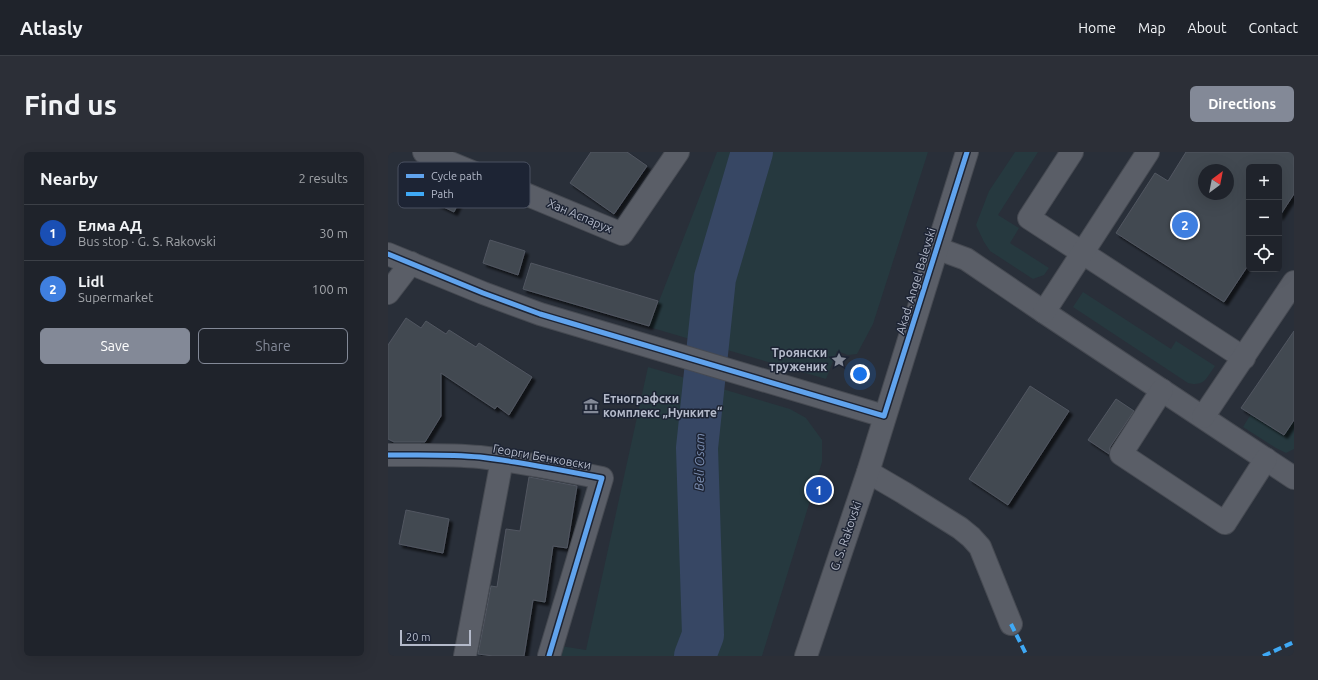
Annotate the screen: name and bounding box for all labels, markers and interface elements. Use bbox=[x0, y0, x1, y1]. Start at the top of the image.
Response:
text: Atlasly bbox=[20, 17, 83, 39]
text: Home bbox=[1078, 20, 1116, 36]
text: Map bbox=[1138, 20, 1166, 36]
text: About bbox=[1188, 20, 1227, 36]
text: Contact bbox=[1249, 20, 1298, 36]
button: Directions bbox=[1190, 86, 1294, 122]
text: Find us bbox=[24, 89, 117, 120]
legend bbox=[398, 162, 530, 208]
north arrow bbox=[1198, 164, 1234, 200]
map controls bbox=[1246, 164, 1282, 272]
button: + bbox=[1246, 164, 1282, 200]
text: Nearby bbox=[40, 169, 98, 188]
text: Cycle path bbox=[431, 170, 482, 182]
text: 2 results bbox=[298, 171, 348, 185]
text: Path bbox=[431, 188, 454, 200]
street label: Хан Аспарух bbox=[546, 196, 614, 235]
button: − bbox=[1246, 200, 1282, 236]
pin: 2 bbox=[1172, 210, 1198, 240]
text: Елма АД bbox=[78, 217, 142, 234]
text: 1 bbox=[49, 226, 57, 240]
text: 30 m bbox=[319, 226, 348, 240]
street label: Akad. Angel Balevski bbox=[893, 226, 938, 336]
text: Bus stop · G. S. Rakovski bbox=[78, 234, 216, 248]
button: locate bbox=[1246, 236, 1282, 272]
text: Lidl bbox=[78, 273, 104, 290]
text: 2 bbox=[49, 282, 57, 296]
text: 100 m bbox=[312, 282, 348, 296]
text: Supermarket bbox=[78, 290, 153, 304]
button: Save bbox=[40, 328, 190, 364]
button: Share bbox=[198, 328, 348, 364]
place label: Троянски труженик bbox=[769, 346, 827, 373]
place icon: Троянски труженик bbox=[830, 351, 848, 369]
your location bbox=[850, 364, 870, 384]
place label: Етнографски комплекс „Нунките“ bbox=[603, 392, 723, 419]
museum icon: Етнографски комплекс „Нунките“ bbox=[582, 397, 600, 415]
water label: Beli Osam bbox=[691, 433, 707, 491]
street label: Георги Бенковски bbox=[492, 441, 592, 472]
pin: 1 bbox=[806, 475, 832, 505]
street label: G. S. Rakovski bbox=[828, 499, 864, 572]
scale bar bbox=[400, 628, 471, 647]
text: 20 m bbox=[406, 631, 430, 643]

